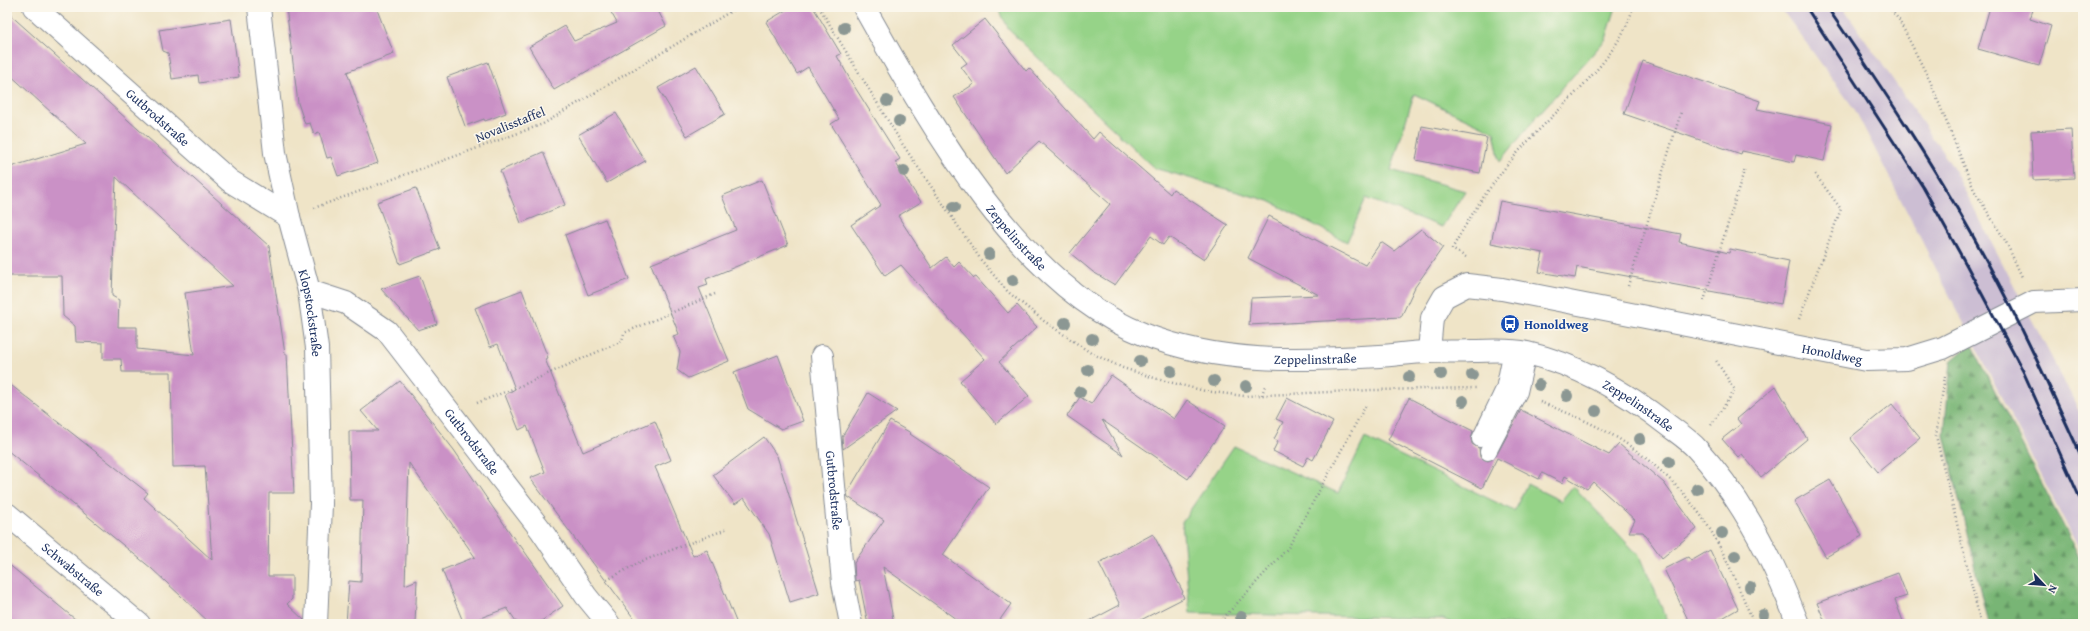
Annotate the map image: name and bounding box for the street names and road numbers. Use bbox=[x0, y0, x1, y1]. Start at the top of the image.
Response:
street label: Gutbrodstraße bbox=[122, 84, 194, 151]
street label: Novalisstaffel bbox=[472, 102, 548, 147]
street label: Zeppelinstraße bbox=[982, 201, 1051, 275]
street label: Klopstockstraße bbox=[294, 267, 326, 357]
street label: Honoldweg bbox=[1800, 339, 1865, 369]
street label: Zeppelinstraße bbox=[1274, 348, 1357, 369]
street label: Zeppelinstraße bbox=[1599, 375, 1678, 437]
street label: Gutbrodstraße bbox=[440, 404, 504, 479]
street label: Gutbrodstraße bbox=[821, 450, 847, 531]
street label: Schwabstraße bbox=[37, 538, 108, 601]

